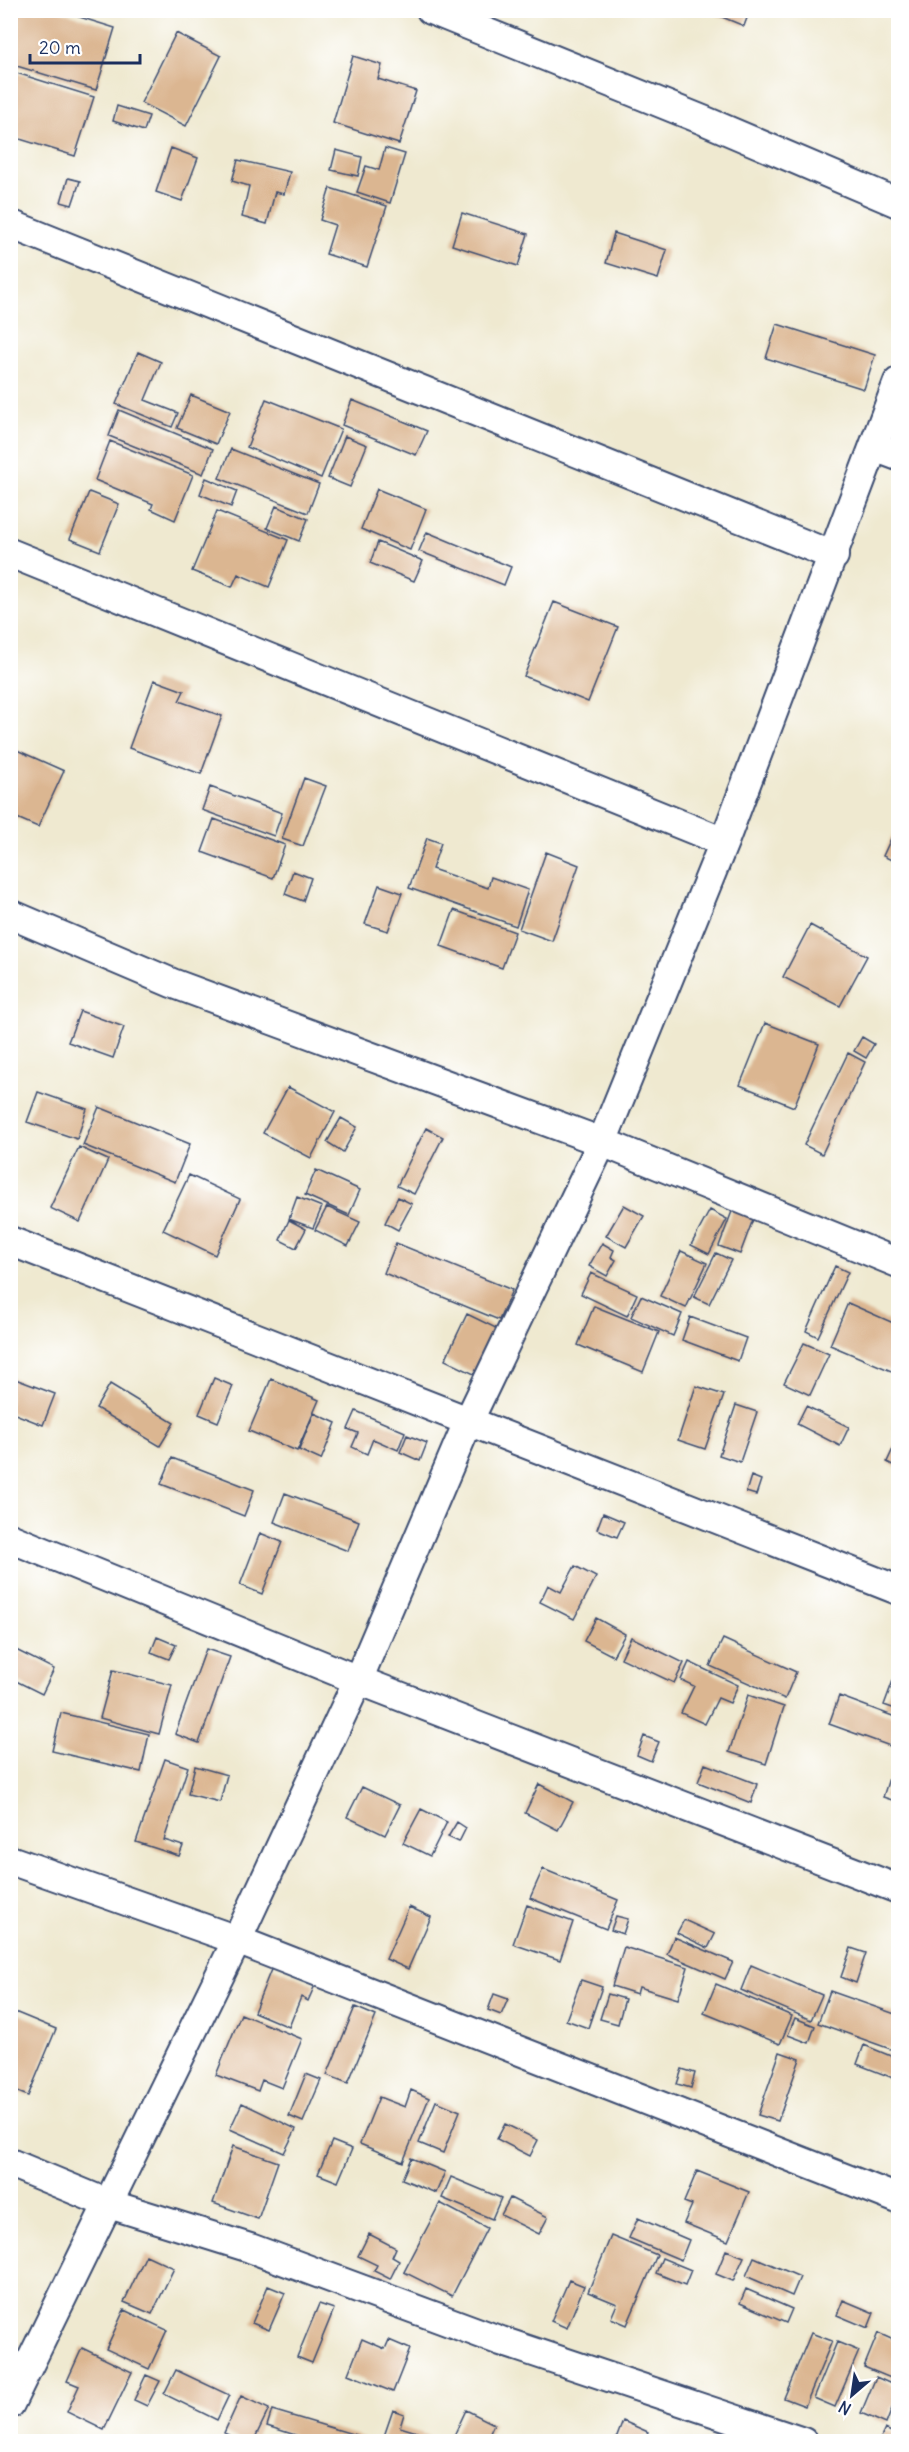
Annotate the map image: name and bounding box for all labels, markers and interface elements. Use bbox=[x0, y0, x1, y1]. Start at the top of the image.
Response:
scale bar bbox=[30, 27, 140, 65]
text: 20 m bbox=[39, 36, 81, 59]
north arrow bbox=[822, 2365, 882, 2425]
text: N bbox=[835, 2397, 854, 2420]

